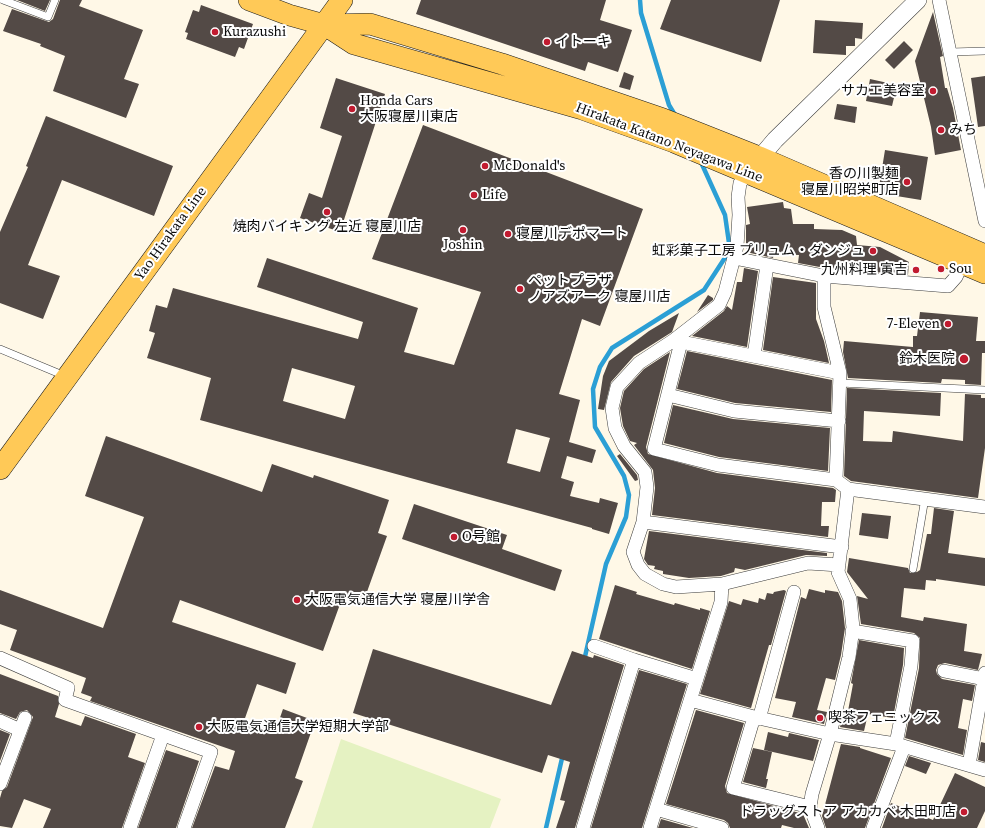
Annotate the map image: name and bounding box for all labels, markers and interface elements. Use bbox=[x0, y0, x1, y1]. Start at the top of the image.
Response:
place label: Kurazushi bbox=[223, 24, 286, 40]
marker: Kurazushi bbox=[210, 27, 220, 37]
place label: イトーキ bbox=[555, 34, 611, 50]
marker: イトーキ bbox=[542, 37, 552, 47]
place label: サカエ美容室 bbox=[841, 83, 925, 99]
marker: サカエ美容室 bbox=[928, 86, 938, 96]
place label: Honda Cars 大阪寝屋川東店 bbox=[360, 93, 458, 126]
street label: Hirakata Katano Neyagawa Line bbox=[573, 99, 765, 187]
marker: Honda Cars 大阪寝屋川東店 bbox=[347, 104, 357, 114]
place label: みち bbox=[949, 122, 977, 138]
marker: みち bbox=[936, 125, 946, 135]
place label: McDonald's bbox=[493, 158, 565, 174]
marker: McDonald's bbox=[480, 161, 490, 171]
place label: 香の川製麺 寝屋川昭栄町店 bbox=[801, 166, 899, 198]
marker: 香の川製麺 寝屋川昭栄町店 bbox=[902, 177, 912, 187]
street label: Yao Hirakata Line bbox=[131, 184, 211, 284]
place label: Life bbox=[482, 187, 506, 203]
marker: Life bbox=[469, 190, 479, 200]
marker: 焼肉バイキング 左近 寝屋川店 bbox=[322, 207, 332, 217]
place label: 焼肉バイキング 左近 寝屋川店 bbox=[233, 219, 421, 235]
marker: Joshin bbox=[458, 225, 468, 235]
place label: 寝屋川デポマート bbox=[516, 226, 628, 242]
marker: 寝屋川デポマート bbox=[503, 229, 513, 239]
place label: Joshin bbox=[443, 237, 483, 253]
place label: 虹彩菓子工房 プリュム・ダンジュ bbox=[652, 243, 865, 259]
marker: 虹彩菓子工房 プリュム・ダンジュ bbox=[868, 246, 878, 256]
place label: Sou bbox=[949, 261, 972, 277]
place label: 九州料理 寅吉 bbox=[821, 262, 908, 278]
marker: Sou bbox=[936, 264, 946, 274]
marker: 九州料理 寅吉 bbox=[911, 265, 921, 275]
place label: ペットプラザ ノアズアーク 寝屋川店 bbox=[528, 273, 670, 306]
marker: ペットプラザ ノアズアーク 寝屋川店 bbox=[515, 284, 525, 294]
place label: 7-Eleven bbox=[887, 316, 940, 332]
marker: 7-Eleven bbox=[943, 319, 953, 329]
place label: 鈴木医院 bbox=[899, 351, 955, 367]
marker: 鈴木医院 bbox=[958, 353, 970, 365]
place label: O号館 bbox=[462, 529, 500, 545]
marker: O号館 bbox=[449, 532, 459, 542]
place label: 大阪電気通信大学 寝屋川学舎 bbox=[305, 592, 490, 608]
marker: 大阪電気通信大学 寝屋川学舎 bbox=[292, 595, 302, 605]
place label: 喫茶フェニックス bbox=[828, 710, 940, 726]
marker: 喫茶フェニックス bbox=[815, 713, 825, 723]
place label: 大阪電気通信大学短期大学部 bbox=[207, 719, 389, 735]
marker: 大阪電気通信大学短期大学部 bbox=[194, 722, 204, 732]
place label: ドラッグストア アカカベ 木田町店 bbox=[739, 804, 956, 820]
marker: ドラッグストア アカカベ 木田町店 bbox=[959, 807, 969, 817]

